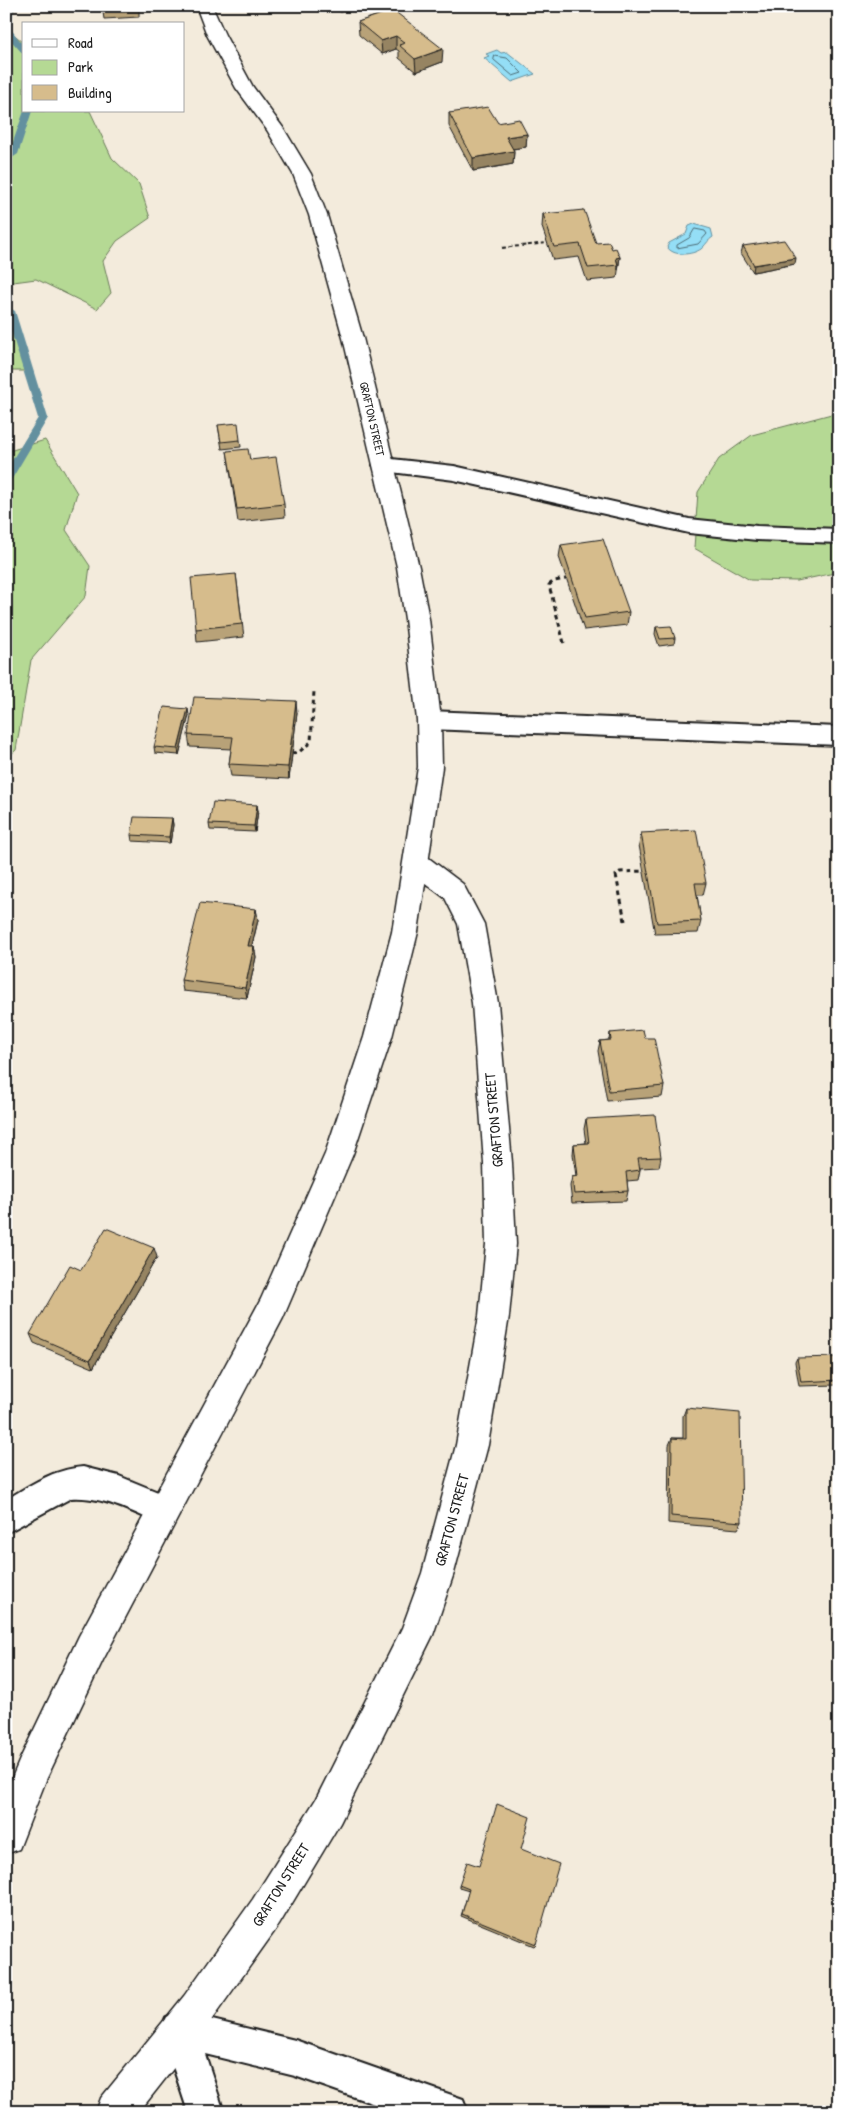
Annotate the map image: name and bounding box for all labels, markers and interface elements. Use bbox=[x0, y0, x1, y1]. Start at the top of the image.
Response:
legend bbox=[22, 22, 185, 112]
text: Road bbox=[68, 32, 93, 53]
text: Park bbox=[68, 56, 93, 77]
text: Building bbox=[68, 82, 112, 103]
street label: GRAFTON STREET bbox=[356, 380, 389, 458]
street label: GRAFTON STREET bbox=[479, 1071, 508, 1168]
street label: GRAFTON STREET bbox=[429, 1470, 474, 1568]
street label: GRAFTON STREET bbox=[247, 1838, 315, 1930]

